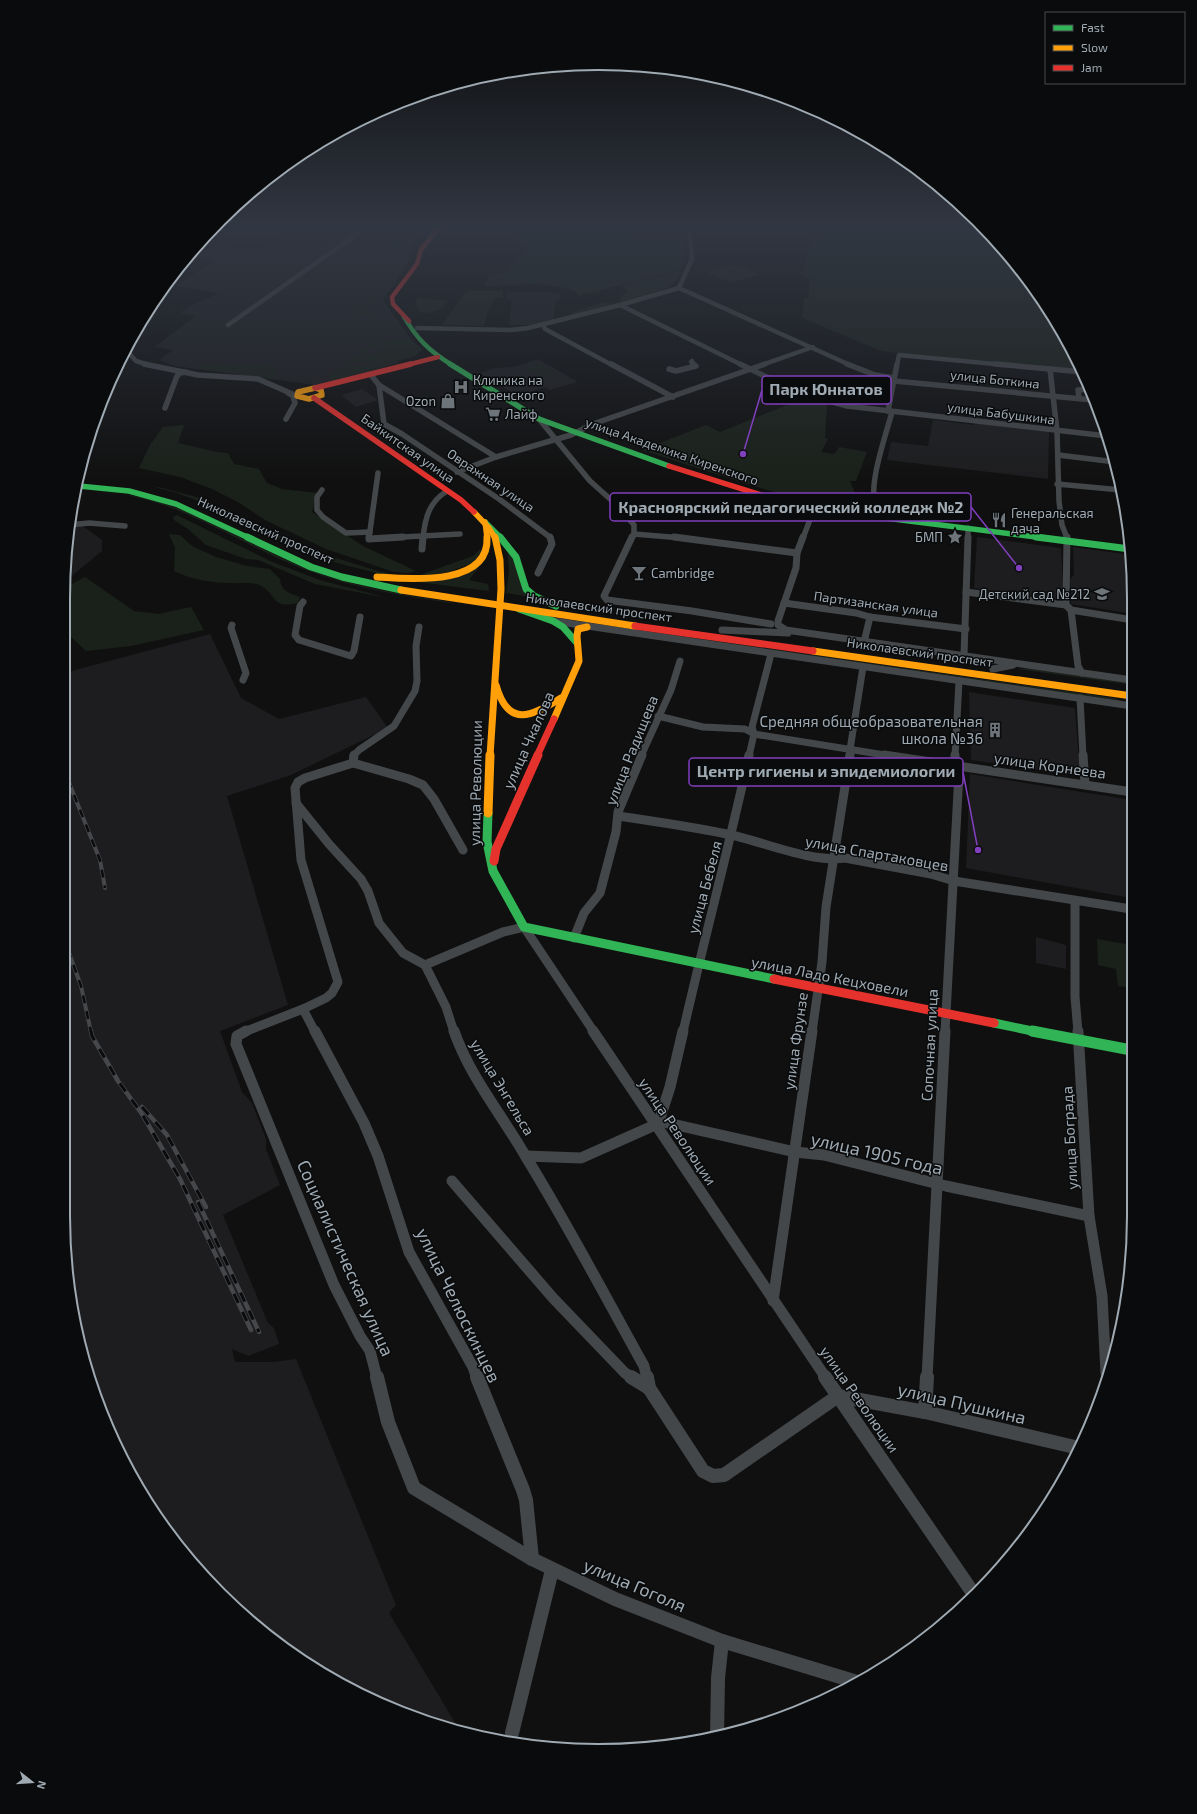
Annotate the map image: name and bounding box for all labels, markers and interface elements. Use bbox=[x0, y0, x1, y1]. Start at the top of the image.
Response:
legend bbox=[1045, 12, 1185, 84]
text: Fast bbox=[1081, 20, 1105, 34]
text: Slow bbox=[1081, 40, 1108, 54]
text: Jam bbox=[1081, 60, 1102, 74]
street label: улица Боткина bbox=[949, 366, 1041, 392]
place label: Клиника на Киренского bbox=[473, 372, 545, 403]
callout: Парк Юннатов bbox=[762, 376, 891, 404]
hospital icon: Клиника на Киренского bbox=[452, 378, 470, 396]
text: Парк Юннатов bbox=[769, 379, 883, 398]
shop icon: Ozon bbox=[439, 392, 457, 410]
place label: Ozon bbox=[406, 393, 436, 409]
street label: улица Бабушкина bbox=[946, 398, 1056, 428]
supermarket icon: Лайф bbox=[484, 405, 502, 423]
place label: Лайф bbox=[505, 406, 538, 422]
street label: Байкитская улица bbox=[358, 410, 458, 486]
street label: улица Академика Киренского bbox=[583, 414, 761, 488]
street label: Овражная улица bbox=[444, 445, 538, 515]
street label: Николаевский проспект bbox=[195, 493, 337, 568]
callout: Красноярский педагогический колледж №2 bbox=[610, 493, 971, 521]
text: Красноярский педагогический колледж №2 bbox=[618, 497, 964, 516]
place label: Генеральская дача bbox=[1011, 505, 1094, 536]
restaurant icon: Генеральская дача bbox=[990, 511, 1008, 529]
place icon: БМП bbox=[946, 528, 964, 546]
place label: БМП bbox=[915, 529, 943, 545]
bar icon: Cambridge bbox=[630, 564, 648, 582]
place label: Cambridge bbox=[651, 565, 714, 581]
school or university icon: Детский сад №212 bbox=[1093, 585, 1111, 603]
place label: Детский сад №212 bbox=[979, 586, 1090, 602]
street label: Партизанская улица bbox=[813, 587, 939, 621]
street label: Николаевский проспект bbox=[525, 589, 674, 625]
street label: Николаевский проспект bbox=[846, 634, 995, 670]
street label: улица Чкалова bbox=[499, 689, 558, 792]
street label: улица Радищева bbox=[601, 692, 662, 808]
place label: Средняя общеобразовательная школа №36 bbox=[759, 712, 983, 747]
street label: улица Революции bbox=[465, 720, 486, 846]
building icon: Средняя общеобразовательная школа №36 bbox=[986, 721, 1004, 739]
street label: улица Корнеева bbox=[993, 748, 1107, 783]
callout: Центр гигиены и эпидемиологии bbox=[689, 758, 963, 786]
text: Центр гигиены и эпидемиологии bbox=[697, 761, 955, 780]
street label: улица Спартаковцев bbox=[804, 832, 950, 875]
street label: улица Бебеля bbox=[683, 838, 726, 936]
street label: улица Ладо Кецховели bbox=[750, 952, 910, 1001]
street label: Сопочная улица bbox=[917, 988, 942, 1102]
street label: улица Фрунзе bbox=[779, 991, 812, 1091]
street label: улица Энгельса bbox=[466, 1035, 539, 1139]
street label: улица Революции bbox=[635, 1074, 721, 1189]
street label: улица Бограда bbox=[1057, 1086, 1082, 1190]
street label: улица 1905 года bbox=[809, 1127, 945, 1179]
street label: Социалистическая улица bbox=[293, 1157, 399, 1359]
street label: улица Челюскинцев bbox=[412, 1224, 506, 1386]
street label: улица Революции bbox=[816, 1342, 903, 1456]
street label: улица Пушкина bbox=[896, 1378, 1028, 1428]
street label: улица Гоголя bbox=[580, 1554, 690, 1616]
north arrow bbox=[12, 1762, 52, 1802]
text: N bbox=[35, 1779, 49, 1791]

